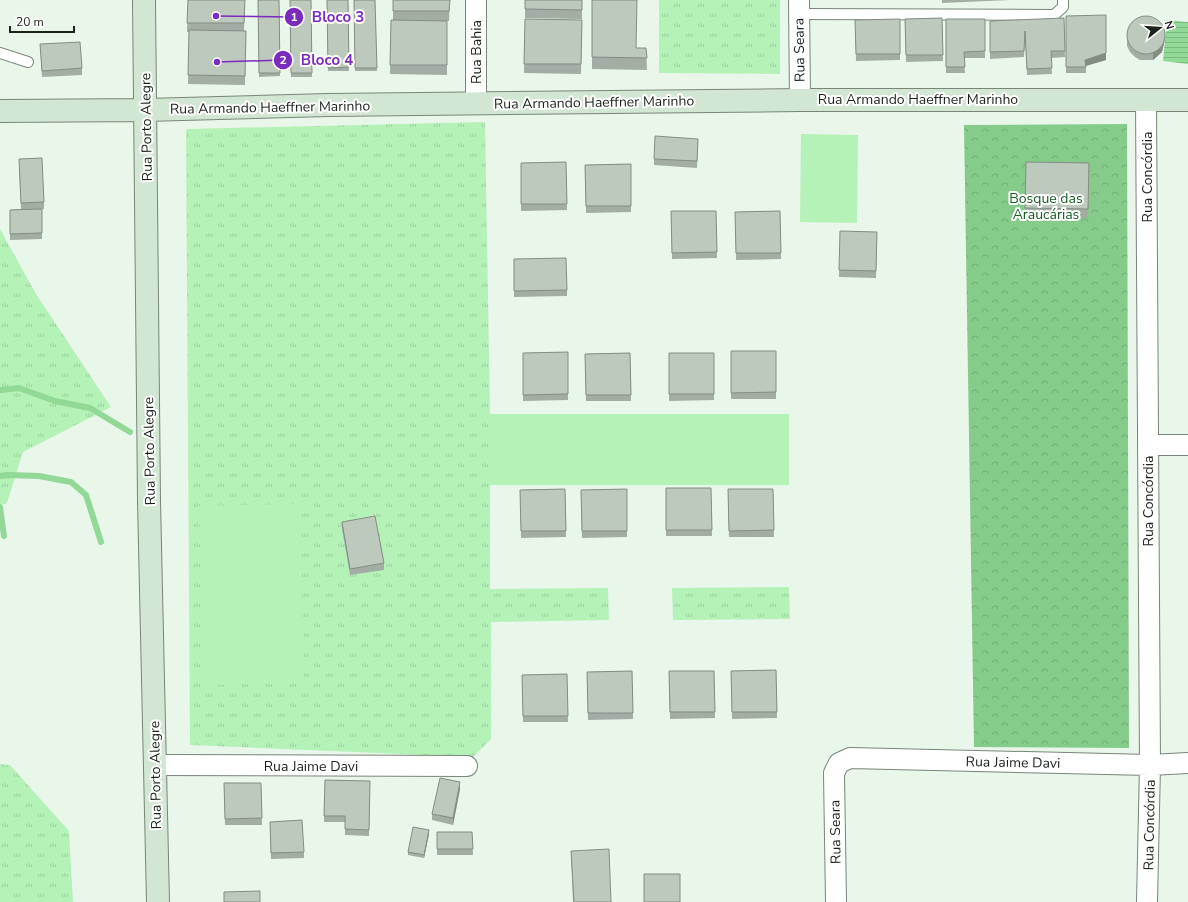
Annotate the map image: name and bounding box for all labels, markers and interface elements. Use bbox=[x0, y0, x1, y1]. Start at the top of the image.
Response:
callout: Bloco 3 bbox=[284, 3, 372, 30]
text: Bloco 3 bbox=[312, 7, 364, 27]
scale bar bbox=[10, 8, 74, 34]
north arrow bbox=[1140, 8, 1180, 48]
text: 1 bbox=[290, 9, 298, 25]
text: 20 m bbox=[16, 14, 44, 30]
street label: Rua Seara bbox=[789, 18, 810, 82]
text: N bbox=[1161, 19, 1177, 31]
street label: Rua Bahia bbox=[467, 20, 486, 84]
callout: Bloco 4 bbox=[273, 46, 361, 73]
text: Bloco 4 bbox=[301, 50, 353, 70]
text: 2 bbox=[279, 52, 287, 68]
street label: Rua Porto Alegre bbox=[136, 73, 157, 181]
street label: Rua Armando Haeffner Marinho bbox=[818, 90, 1018, 109]
street label: Rua Armando Haeffner Marinho bbox=[494, 91, 695, 114]
street label: Rua Armando Haeffner Marinho bbox=[170, 96, 371, 119]
street label: Rua Concórdia bbox=[1138, 132, 1157, 222]
park label: Bosque das Araucárias bbox=[1009, 189, 1083, 224]
street label: Rua Porto Alegre bbox=[139, 397, 160, 505]
street label: Rua Concórdia bbox=[1139, 456, 1158, 546]
street label: Rua Porto Alegre bbox=[145, 721, 166, 829]
street label: Rua Jaime Davi bbox=[965, 752, 1060, 773]
street label: Rua Jaime Davi bbox=[264, 757, 358, 776]
street label: Rua Concórdia bbox=[1139, 779, 1160, 871]
street label: Rua Seara bbox=[825, 800, 846, 864]

